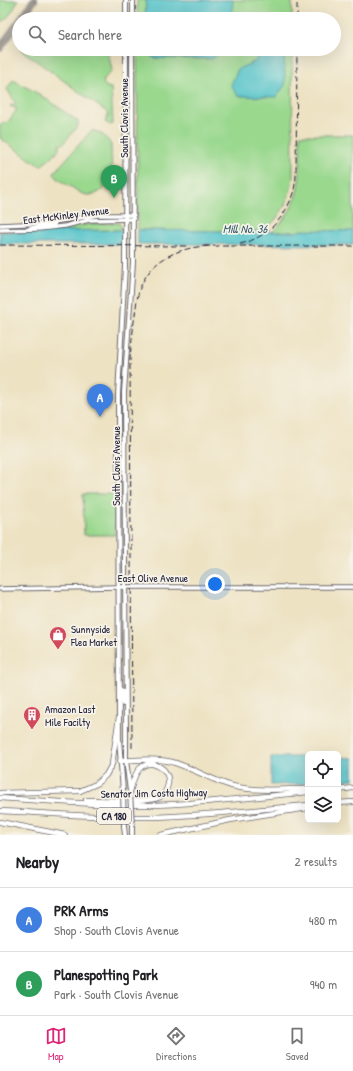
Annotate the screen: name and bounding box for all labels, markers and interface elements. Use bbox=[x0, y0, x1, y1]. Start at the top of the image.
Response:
search box bbox=[12, 12, 341, 56]
icon: search bbox=[26, 23, 48, 45]
text: Search here bbox=[58, 24, 122, 45]
street label: South Clovis Avenue bbox=[117, 78, 131, 158]
pin: B bbox=[101, 165, 127, 198]
street label: East McKinley Avenue bbox=[22, 203, 110, 227]
water label: Mill No. 36 bbox=[223, 220, 268, 237]
pin: A bbox=[87, 384, 113, 417]
street label: South Clovis Avenue bbox=[109, 426, 123, 506]
street label: East Olive Avenue bbox=[118, 571, 189, 585]
your location bbox=[205, 574, 225, 594]
place label: Sunnyside Flea Market bbox=[70, 622, 117, 649]
shop icon: Sunnyside Flea Market bbox=[48, 625, 68, 650]
place label: Amazon Last Mile Facilty bbox=[45, 702, 95, 729]
building icon: Amazon Last Mile Facilty bbox=[22, 705, 42, 730]
map controls bbox=[305, 751, 341, 823]
button: locate bbox=[305, 751, 341, 787]
street label: Senator Jim Costa Highway bbox=[101, 785, 208, 801]
button: layers bbox=[305, 787, 341, 823]
road number: CA 180 bbox=[97, 808, 131, 824]
text: Nearby bbox=[16, 850, 59, 873]
text: 2 results bbox=[295, 852, 337, 870]
text: PRK Arms bbox=[54, 900, 108, 921]
text: A bbox=[26, 911, 32, 929]
text: 480 m bbox=[309, 911, 337, 929]
text: Shop · South Clovis Avenue bbox=[54, 921, 179, 939]
text: Planespotting Park bbox=[54, 964, 158, 985]
text: B bbox=[26, 975, 32, 993]
text: 940 m bbox=[310, 975, 337, 993]
text: Park · South Clovis Avenue bbox=[54, 985, 179, 1003]
tab: Map bbox=[45, 1025, 67, 1063]
tab: Directions bbox=[156, 1025, 197, 1063]
tab: Saved bbox=[286, 1025, 308, 1063]

